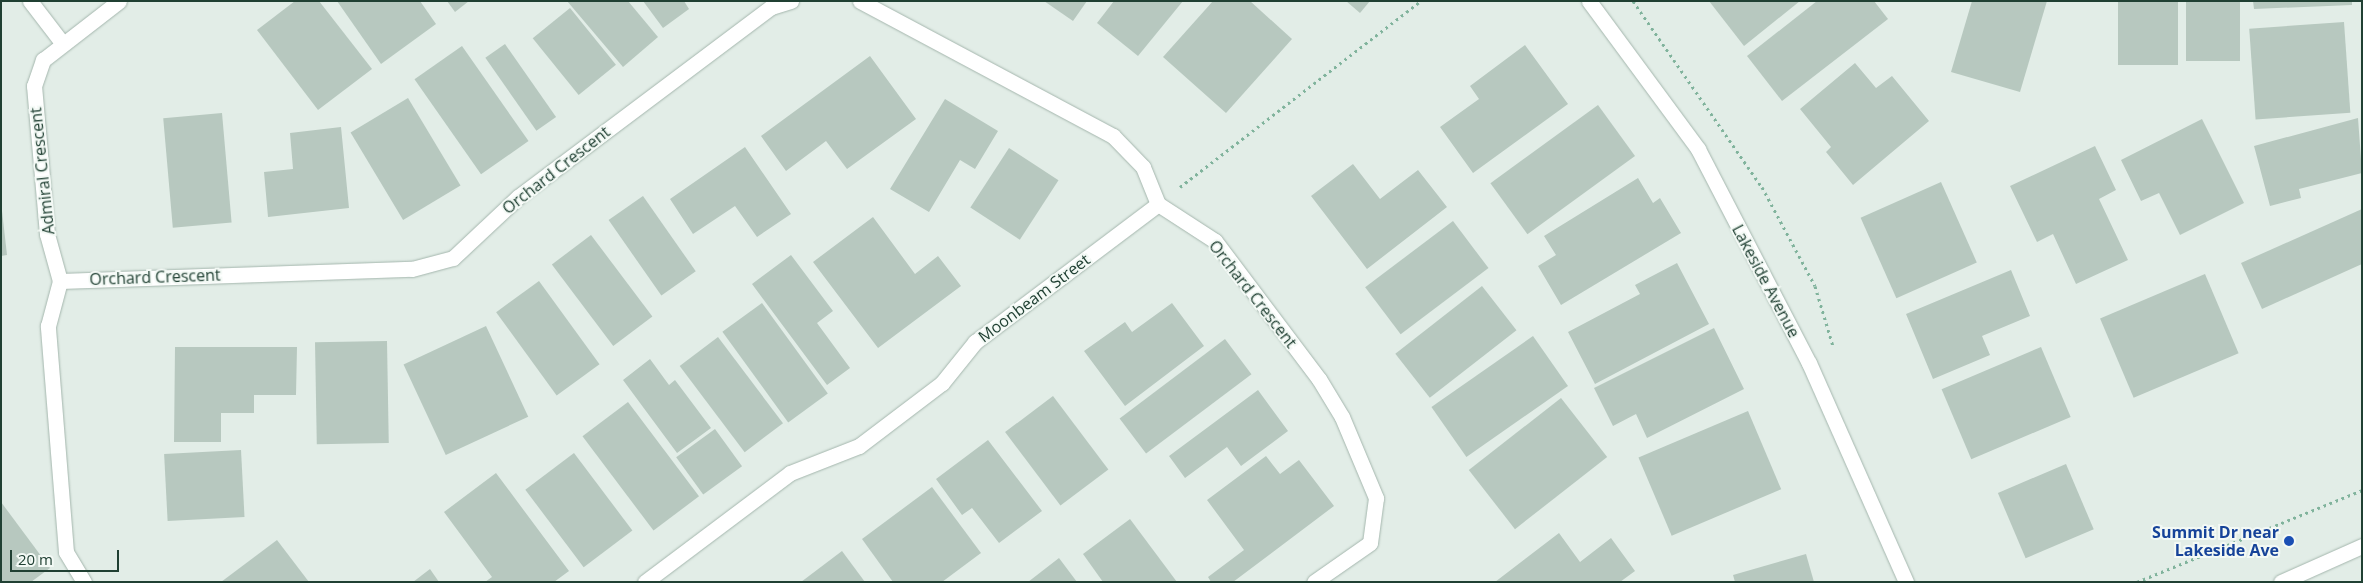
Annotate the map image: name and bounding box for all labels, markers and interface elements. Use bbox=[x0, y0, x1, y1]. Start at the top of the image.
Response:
street label: Admiral Crescent bbox=[26, 106, 58, 236]
street label: Orchard Crescent bbox=[498, 122, 614, 218]
street label: Lakeside Avenue bbox=[1728, 221, 1804, 341]
street label: Orchard Crescent bbox=[1205, 236, 1301, 352]
street label: Moonbeam Street bbox=[974, 250, 1094, 346]
street label: Orchard Crescent bbox=[89, 265, 221, 289]
place label: Summit Dr near Lakeside Ave bbox=[2152, 522, 2279, 560]
marker: Summit Dr near Lakeside Ave bbox=[2283, 535, 2295, 547]
scale bar bbox=[12, 540, 121, 572]
text: 20 m bbox=[18, 549, 53, 569]

